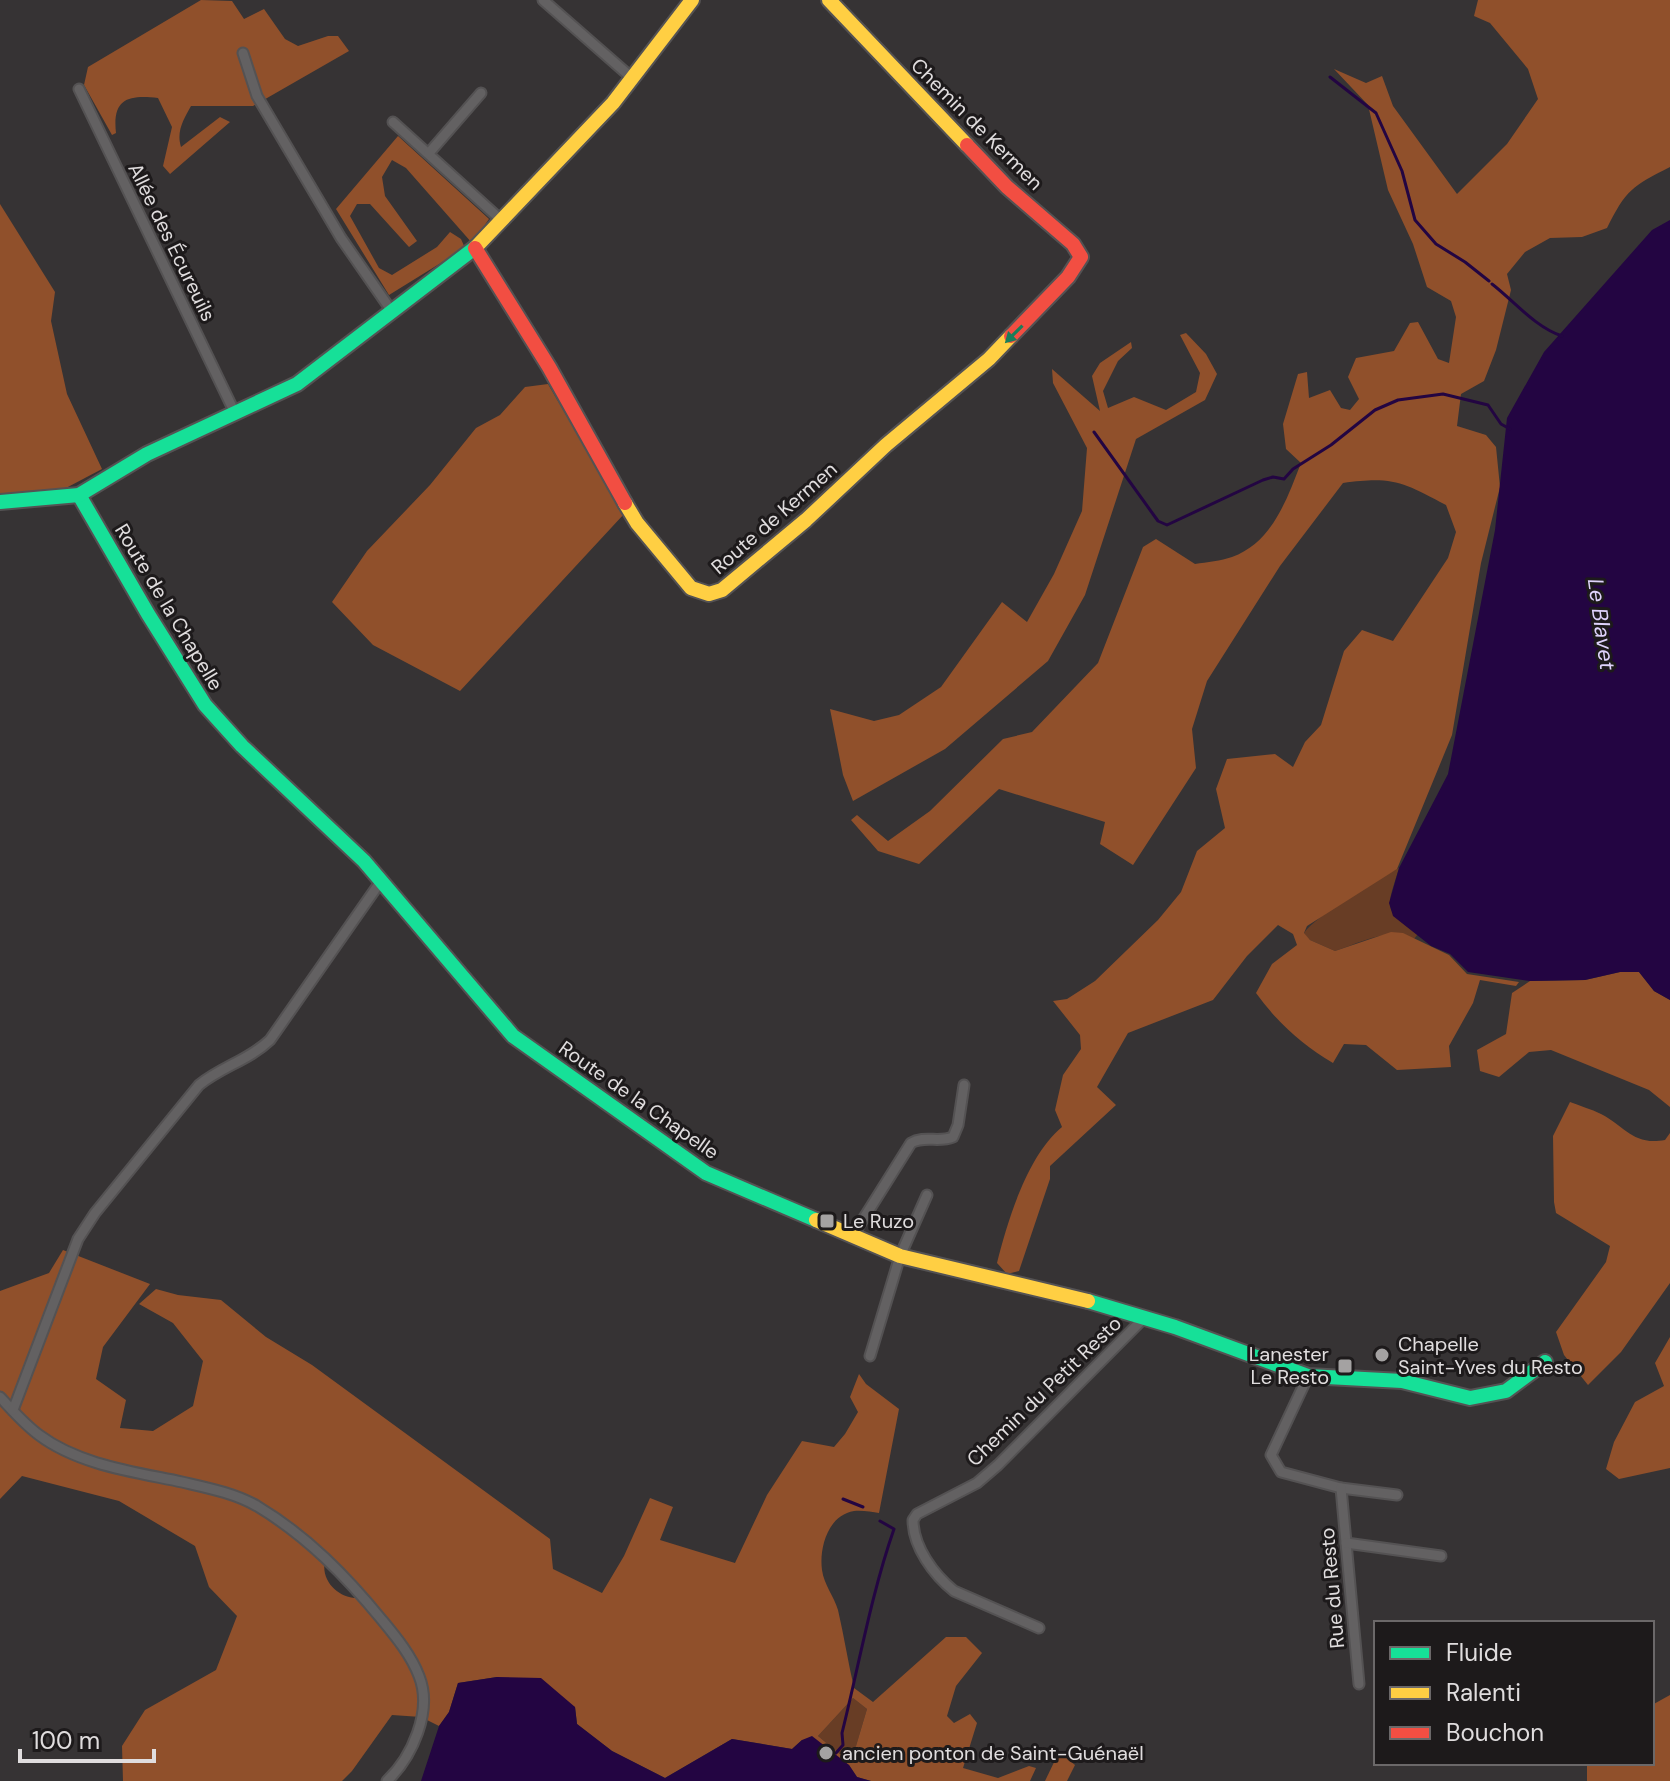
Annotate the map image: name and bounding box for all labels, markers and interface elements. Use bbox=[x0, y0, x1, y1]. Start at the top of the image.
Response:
street label: Chemin de Kermen bbox=[905, 52, 1049, 196]
street label: Allée des Écureuils bbox=[122, 159, 222, 325]
one-way arrow bbox=[1005, 325, 1024, 343]
street label: Route de Kermen bbox=[706, 456, 842, 580]
street label: Route de la Chapelle bbox=[109, 519, 229, 695]
water label: Le Blavet bbox=[1581, 576, 1622, 672]
street label: Route de la Chapelle bbox=[554, 1035, 724, 1165]
place label: Le Ruzo bbox=[843, 1208, 914, 1234]
marker: Le Ruzo bbox=[818, 1212, 836, 1230]
street label: Chemin du Petit Resto bbox=[961, 1310, 1127, 1472]
place label: Chapelle Saint-Yves du Resto bbox=[1398, 1331, 1583, 1380]
place label: Lanester Le Resto bbox=[1249, 1341, 1329, 1390]
marker: Chapelle Saint-Yves du Resto bbox=[1373, 1346, 1391, 1364]
marker: Lanester Le Resto bbox=[1336, 1357, 1354, 1375]
street label: Rue du Resto bbox=[1314, 1527, 1350, 1649]
legend bbox=[1374, 1621, 1654, 1765]
text: Fluide bbox=[1446, 1637, 1512, 1668]
text: Ralenti bbox=[1446, 1677, 1521, 1708]
scale bar bbox=[20, 1713, 154, 1763]
text: Bouchon bbox=[1446, 1717, 1544, 1748]
text: 100 m bbox=[32, 1725, 100, 1756]
place label: ancien ponton de Saint-Guénaël bbox=[842, 1740, 1144, 1766]
marker: ancien ponton de Saint-Guénaël bbox=[817, 1744, 835, 1762]

